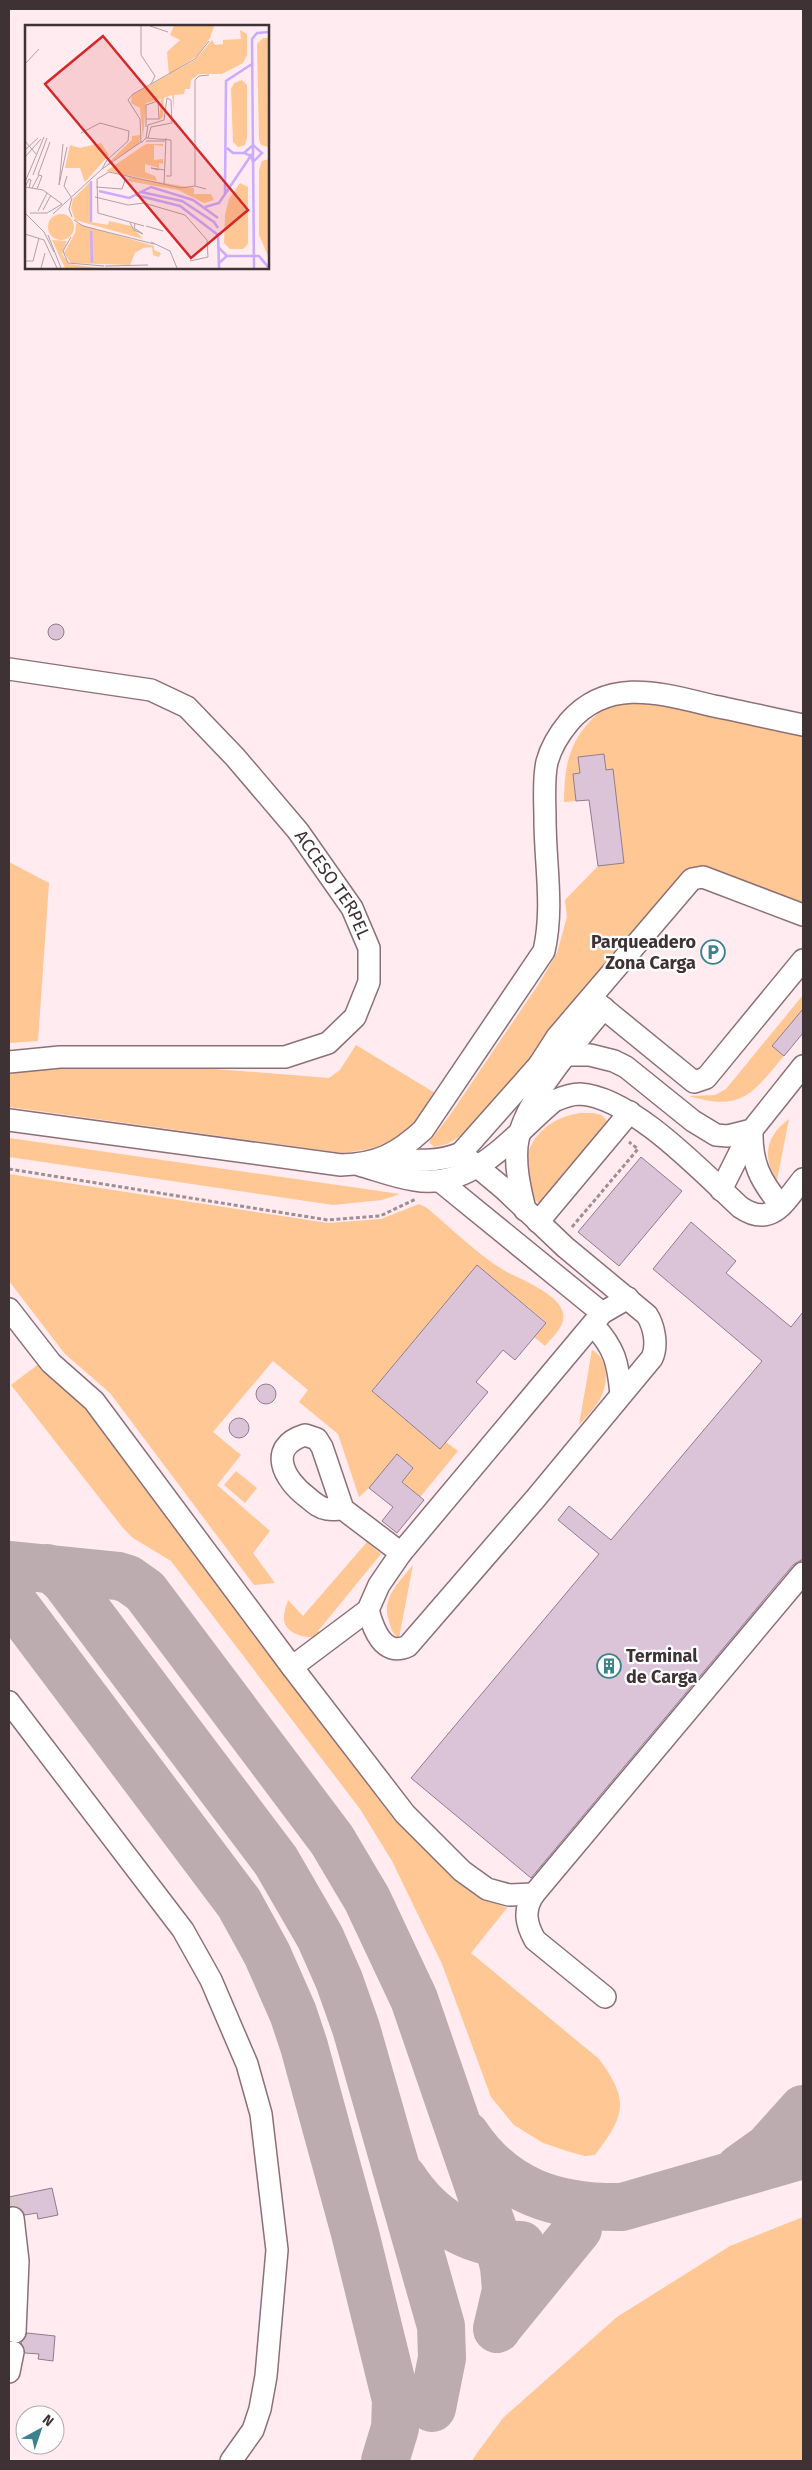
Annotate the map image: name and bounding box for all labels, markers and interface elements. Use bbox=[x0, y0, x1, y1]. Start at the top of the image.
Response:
inset map bbox=[25, 25, 269, 269]
street label: ACCESO TERPEL bbox=[290, 826, 375, 943]
place label: Parqueadero Zona Carga bbox=[591, 931, 696, 974]
parking icon: Parqueadero Zona Carga bbox=[700, 939, 726, 965]
place label: Terminal de Carga bbox=[626, 1645, 698, 1688]
building icon: Terminal de Carga bbox=[596, 1653, 622, 1679]
north arrow bbox=[15, 2405, 65, 2455]
text: N bbox=[39, 2411, 57, 2430]

